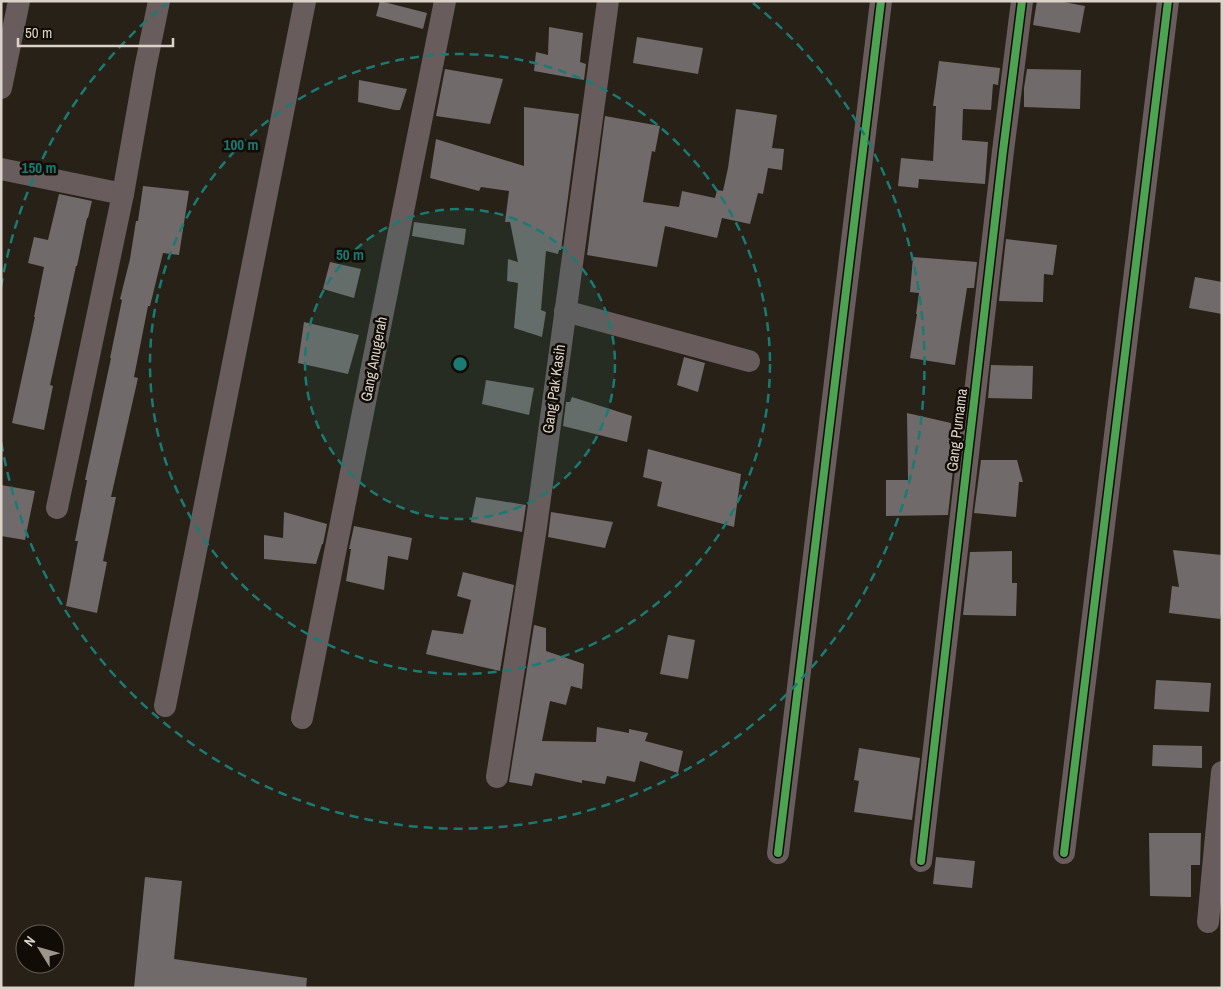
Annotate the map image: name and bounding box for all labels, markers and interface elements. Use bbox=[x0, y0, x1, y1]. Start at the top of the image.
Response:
scale bar bbox=[18, 15, 172, 47]
text: 50 m bbox=[25, 22, 52, 43]
text: 100 m bbox=[224, 134, 258, 155]
text: 150 m bbox=[22, 157, 56, 178]
text: 50 m bbox=[336, 244, 364, 265]
street label: Gang Anugerah bbox=[355, 315, 392, 403]
street label: Gang Pak Kasih bbox=[537, 343, 570, 435]
centre of rings bbox=[451, 355, 469, 373]
street label: Gang Purnama bbox=[941, 387, 972, 473]
north arrow bbox=[15, 924, 65, 974]
text: N bbox=[20, 932, 39, 950]

